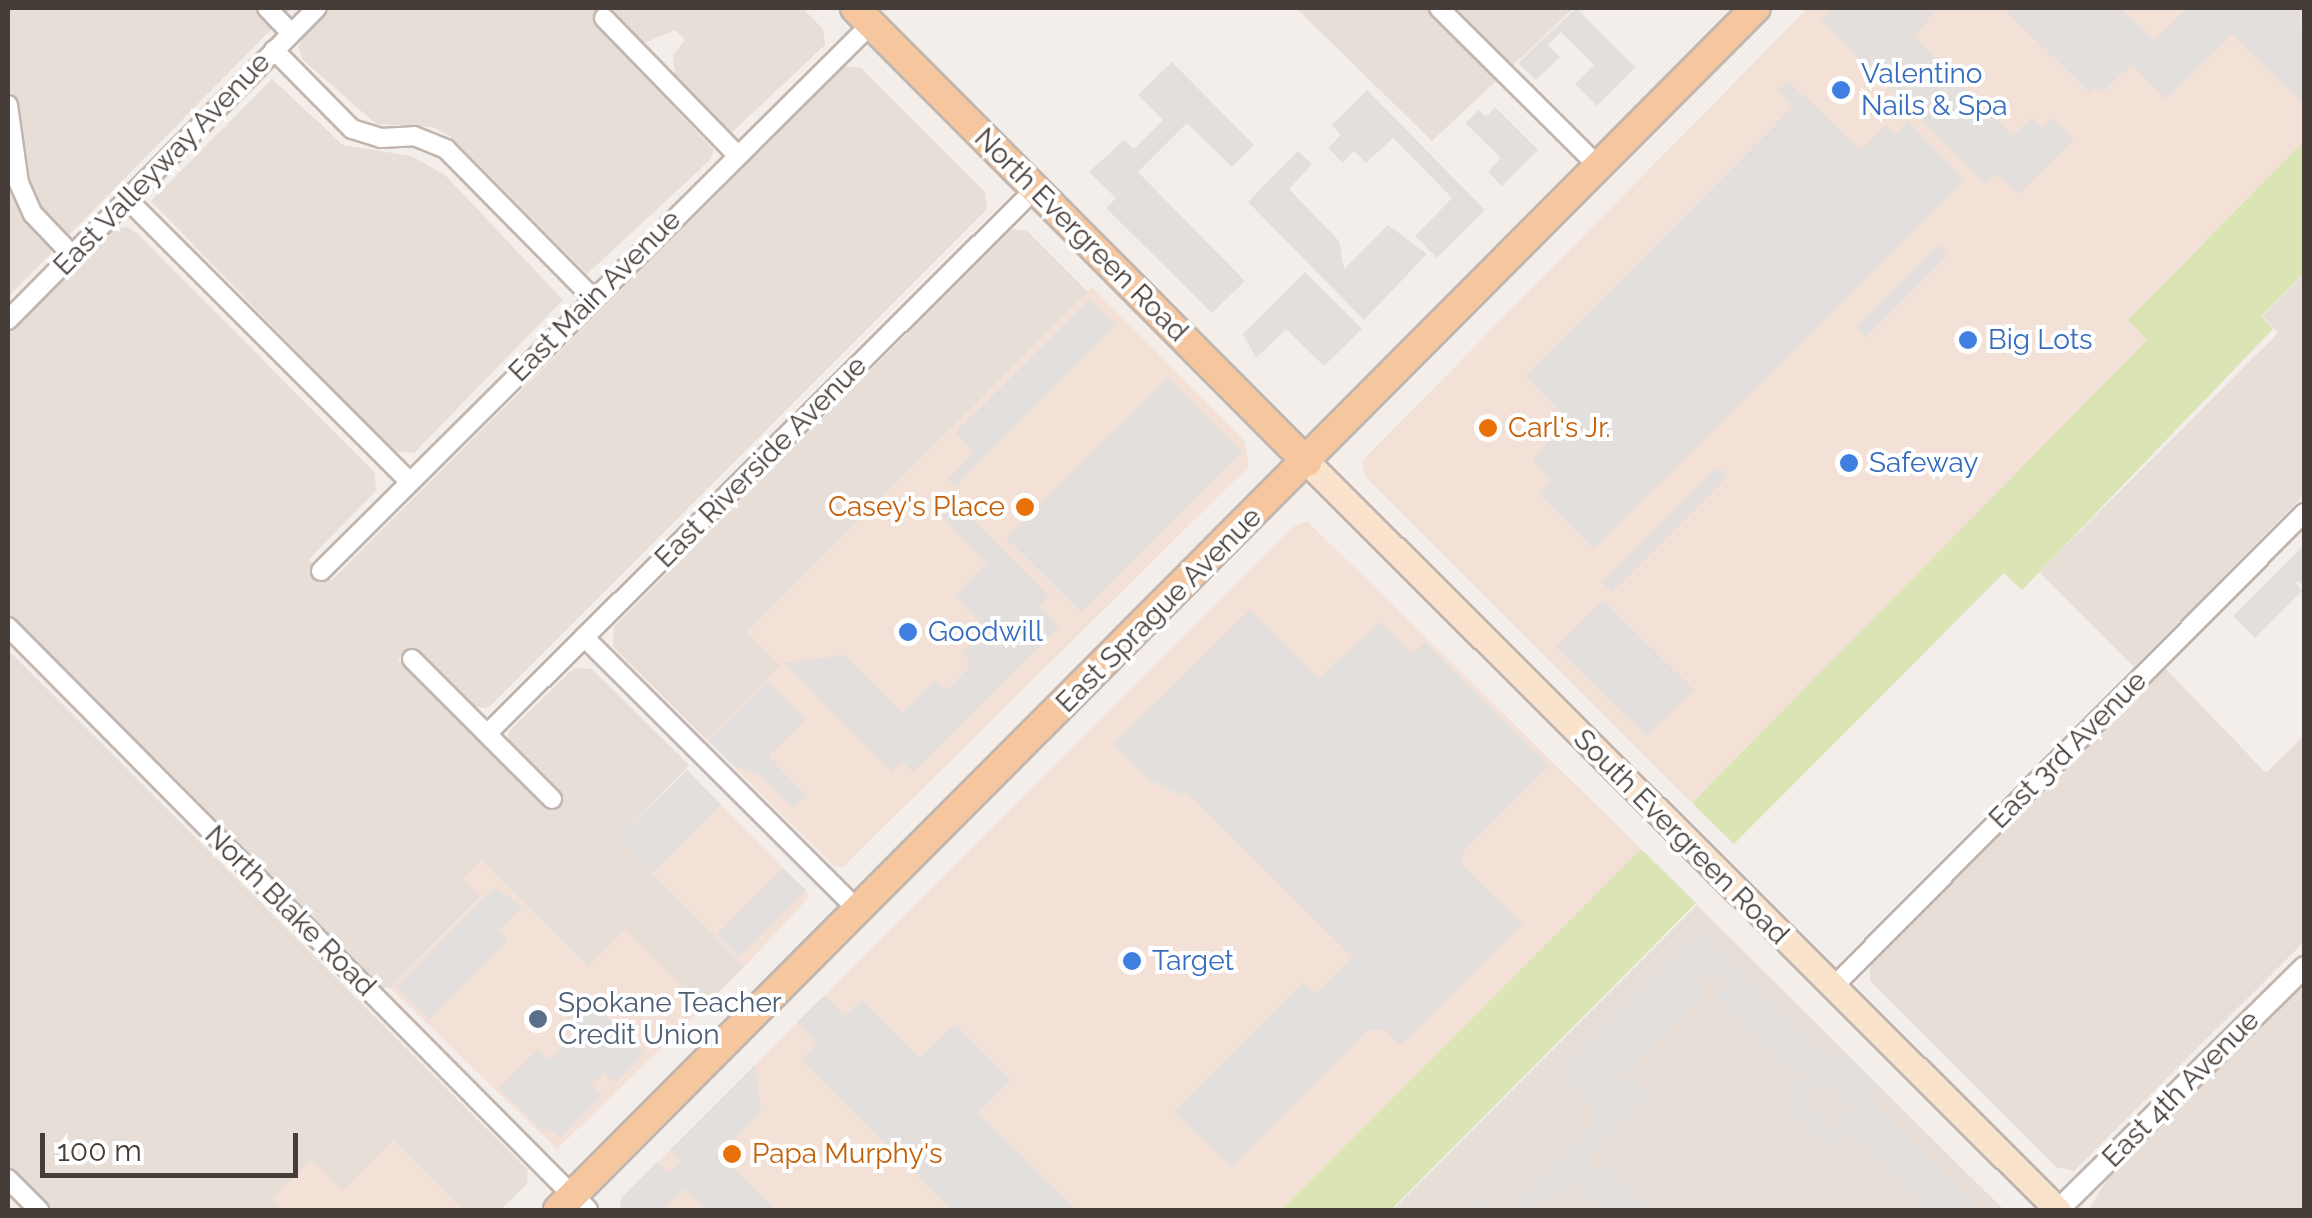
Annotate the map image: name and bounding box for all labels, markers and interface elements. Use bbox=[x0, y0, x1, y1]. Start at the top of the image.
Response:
street label: East Valleyway Avenue bbox=[46, 45, 278, 283]
place label: Valentino Nails & Spa bbox=[1861, 57, 2007, 123]
marker: Valentino Nails & Spa bbox=[1830, 79, 1852, 101]
street label: North Evergreen Road bbox=[967, 121, 1195, 349]
street label: East Main Avenue bbox=[502, 203, 688, 389]
place label: Big Lots bbox=[1988, 323, 2093, 357]
marker: Big Lots bbox=[1957, 329, 1979, 351]
street label: East Riverside Avenue bbox=[648, 349, 874, 575]
place label: Carl's Jr. bbox=[1508, 411, 1611, 445]
marker: Carl's Jr. bbox=[1477, 417, 1499, 439]
place label: Safeway bbox=[1869, 446, 1978, 480]
marker: Safeway bbox=[1838, 452, 1860, 474]
place label: Casey's Place bbox=[828, 490, 1005, 524]
marker: Casey's Place bbox=[1014, 496, 1036, 518]
street label: East Sprague Avenue bbox=[1049, 500, 1269, 720]
place label: Goodwill bbox=[928, 615, 1043, 649]
marker: Goodwill bbox=[897, 621, 919, 643]
street label: East 3rd Avenue bbox=[1982, 664, 2154, 836]
street label: South Evergreen Road bbox=[1567, 723, 1795, 951]
street label: North Blake Road bbox=[198, 819, 382, 1003]
place label: Target bbox=[1152, 944, 1234, 978]
marker: Target bbox=[1121, 950, 1143, 972]
place label: Spokane Teacher Credit Union bbox=[558, 986, 782, 1052]
street label: East 4th Avenue bbox=[2095, 1003, 2267, 1175]
marker: Spokane Teacher Credit Union bbox=[527, 1008, 549, 1030]
scale bar bbox=[45, 1113, 302, 1175]
text: 100 m bbox=[57, 1133, 142, 1168]
place label: Papa Murphy's bbox=[752, 1137, 942, 1171]
marker: Papa Murphy's bbox=[721, 1143, 743, 1165]

